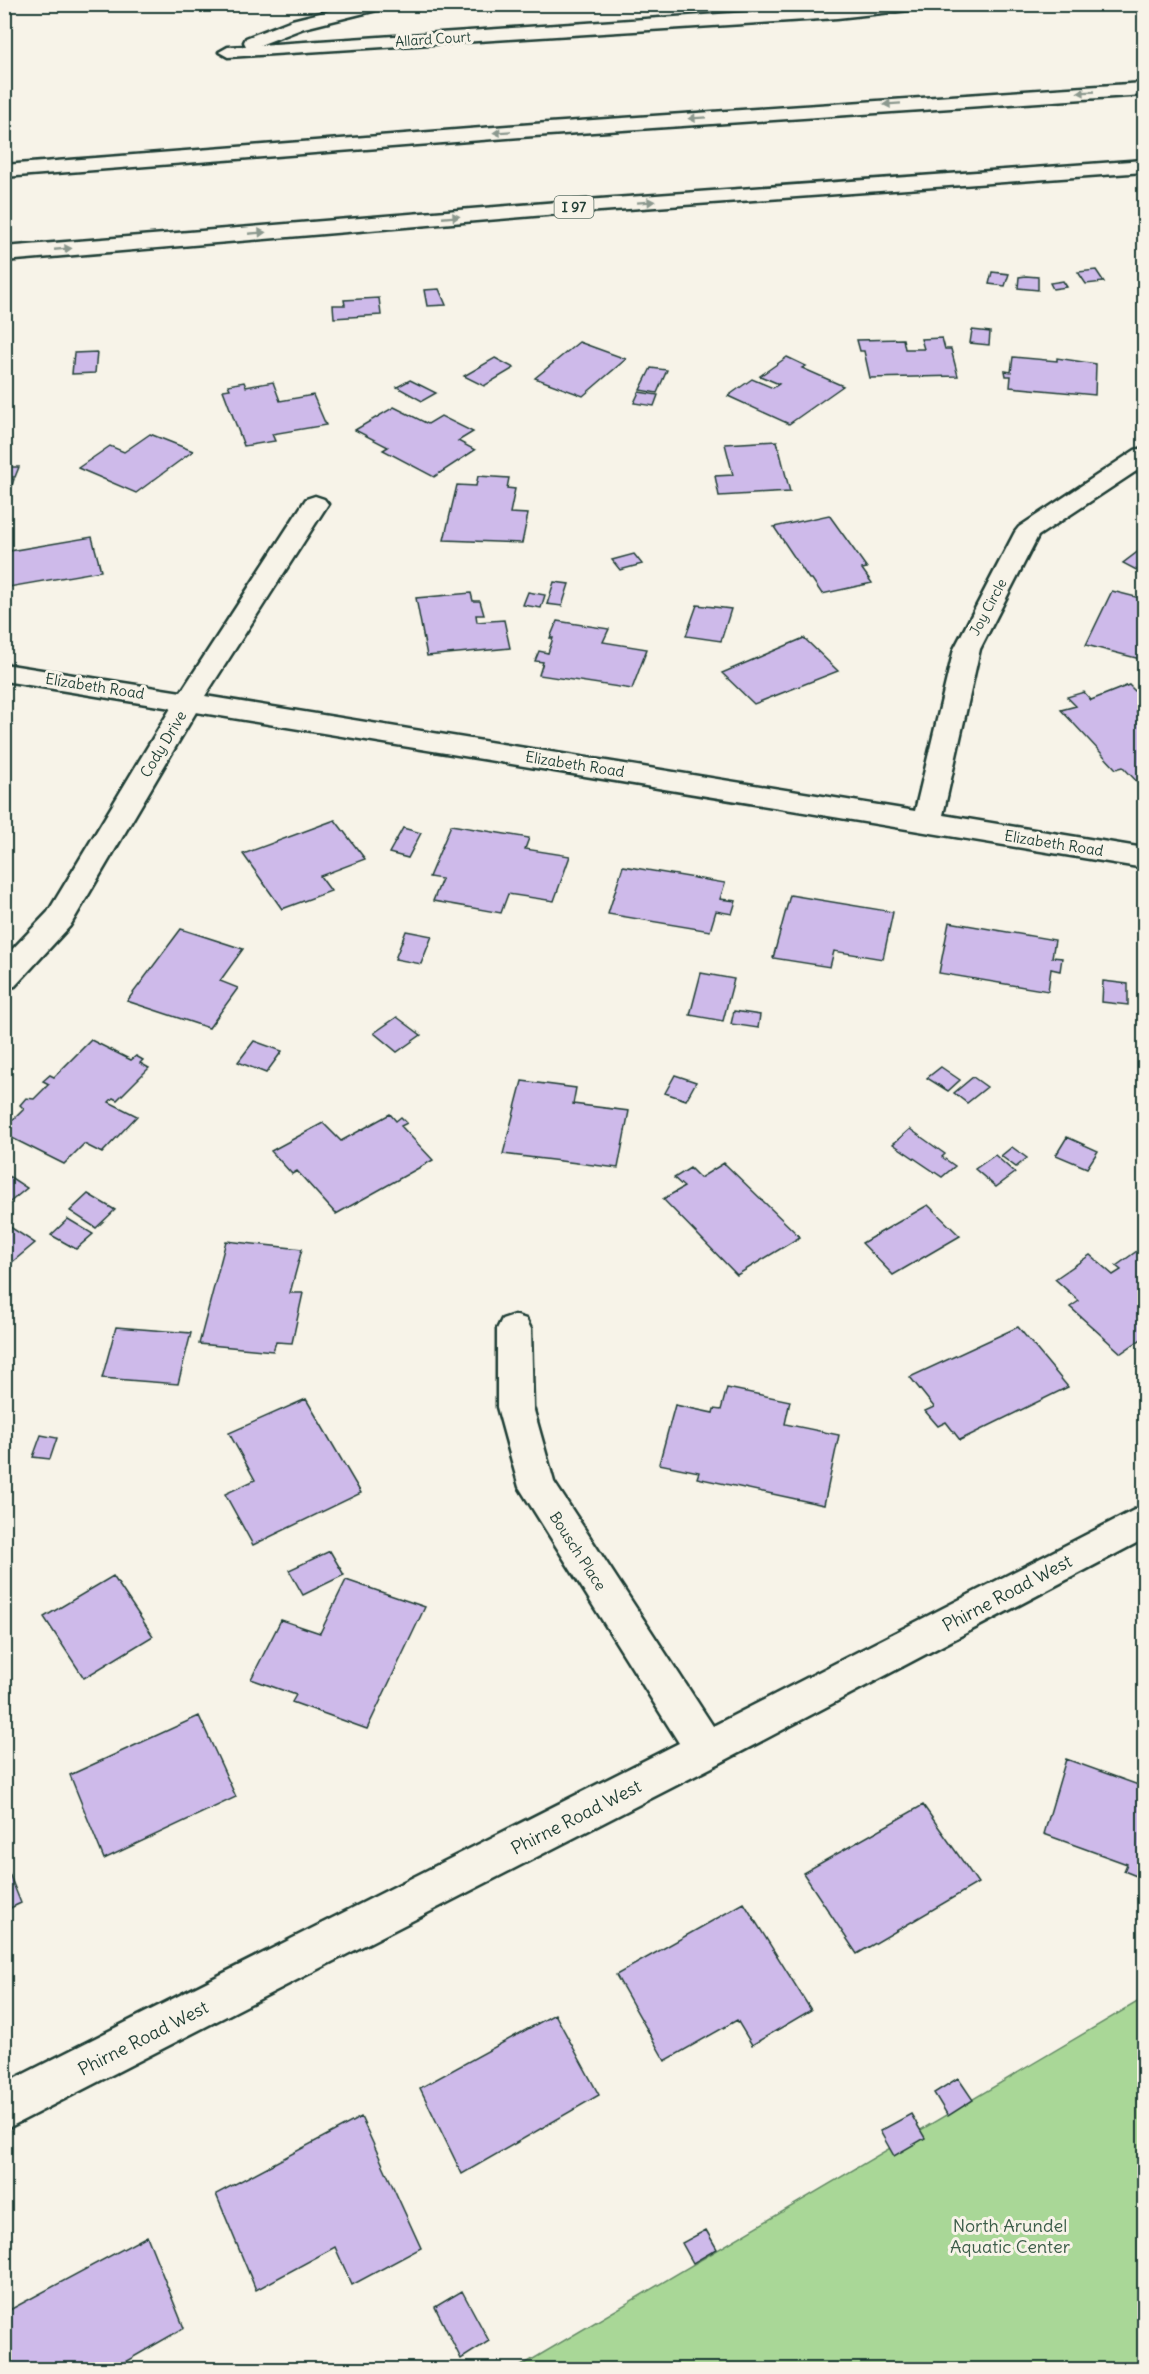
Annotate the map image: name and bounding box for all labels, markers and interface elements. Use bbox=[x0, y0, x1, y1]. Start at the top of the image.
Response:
street label: Allard Court bbox=[395, 27, 472, 51]
one-way arrow bbox=[1077, 87, 1096, 97]
one-way arrow bbox=[882, 100, 901, 109]
one-way arrow bbox=[687, 114, 706, 123]
one-way arrow bbox=[493, 127, 512, 137]
road number: I 97 bbox=[554, 196, 594, 218]
one-way arrow bbox=[636, 197, 655, 206]
one-way arrow bbox=[442, 212, 461, 222]
one-way arrow bbox=[248, 228, 267, 238]
one-way arrow bbox=[53, 244, 72, 254]
street label: Joy Circle bbox=[966, 575, 1010, 639]
street label: Elizabeth Road bbox=[44, 669, 146, 703]
street label: Cody Drive bbox=[136, 707, 190, 781]
street label: Elizabeth Road bbox=[524, 747, 626, 781]
street label: Elizabeth Road bbox=[1003, 826, 1105, 860]
street label: Bousch Place bbox=[546, 1508, 610, 1594]
street label: Phirne Road West bbox=[938, 1549, 1076, 1637]
street label: Phirne Road West bbox=[507, 1774, 645, 1860]
street label: Phirne Road West bbox=[74, 1995, 212, 2081]
park label: North Arundel Aquatic Center bbox=[950, 2214, 1071, 2258]

